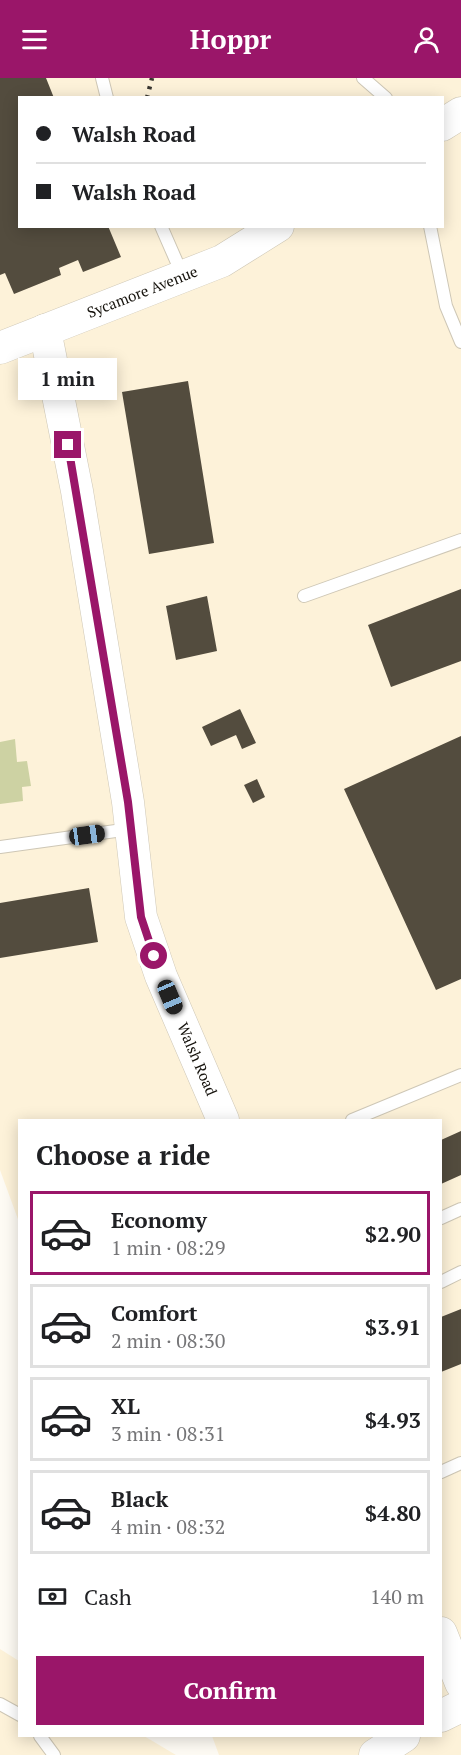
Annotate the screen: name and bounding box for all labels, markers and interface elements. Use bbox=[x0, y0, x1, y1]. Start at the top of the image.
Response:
text: Hoppr bbox=[190, 21, 271, 57]
icon: menu bbox=[18, 23, 51, 56]
icon: person bbox=[410, 23, 443, 56]
text: Walsh Road bbox=[72, 119, 196, 148]
text: Walsh Road bbox=[72, 177, 196, 206]
street label: Sycamore Avenue bbox=[84, 261, 200, 322]
callout: 1 min bbox=[19, 358, 118, 400]
text: 1 min bbox=[40, 365, 95, 392]
route end bbox=[54, 431, 81, 458]
car bbox=[68, 824, 106, 846]
route start bbox=[140, 942, 167, 969]
car bbox=[155, 977, 185, 1017]
street label: Walsh Road bbox=[173, 1019, 222, 1098]
text: Choose a ride bbox=[36, 1137, 211, 1173]
text: Economy bbox=[111, 1205, 207, 1234]
icon: car bbox=[39, 1206, 93, 1260]
text: $2.90 bbox=[365, 1219, 421, 1248]
text: 1 min · 08:29 bbox=[111, 1234, 225, 1261]
text: Comfort bbox=[111, 1298, 197, 1327]
icon: car bbox=[39, 1299, 93, 1353]
text: $3.91 bbox=[365, 1312, 421, 1341]
text: 2 min · 08:30 bbox=[111, 1327, 225, 1354]
text: XL bbox=[111, 1391, 140, 1420]
icon: car bbox=[39, 1392, 93, 1446]
text: $4.93 bbox=[365, 1405, 421, 1434]
text: 3 min · 08:31 bbox=[111, 1420, 225, 1447]
text: Black bbox=[111, 1484, 168, 1513]
icon: car bbox=[39, 1485, 93, 1539]
text: $4.80 bbox=[365, 1498, 421, 1527]
text: 4 min · 08:32 bbox=[111, 1513, 225, 1540]
icon: cash bbox=[36, 1580, 69, 1613]
text: Cash bbox=[84, 1582, 132, 1611]
text: 140 m bbox=[370, 1583, 424, 1610]
button: Confirm bbox=[36, 1656, 424, 1725]

